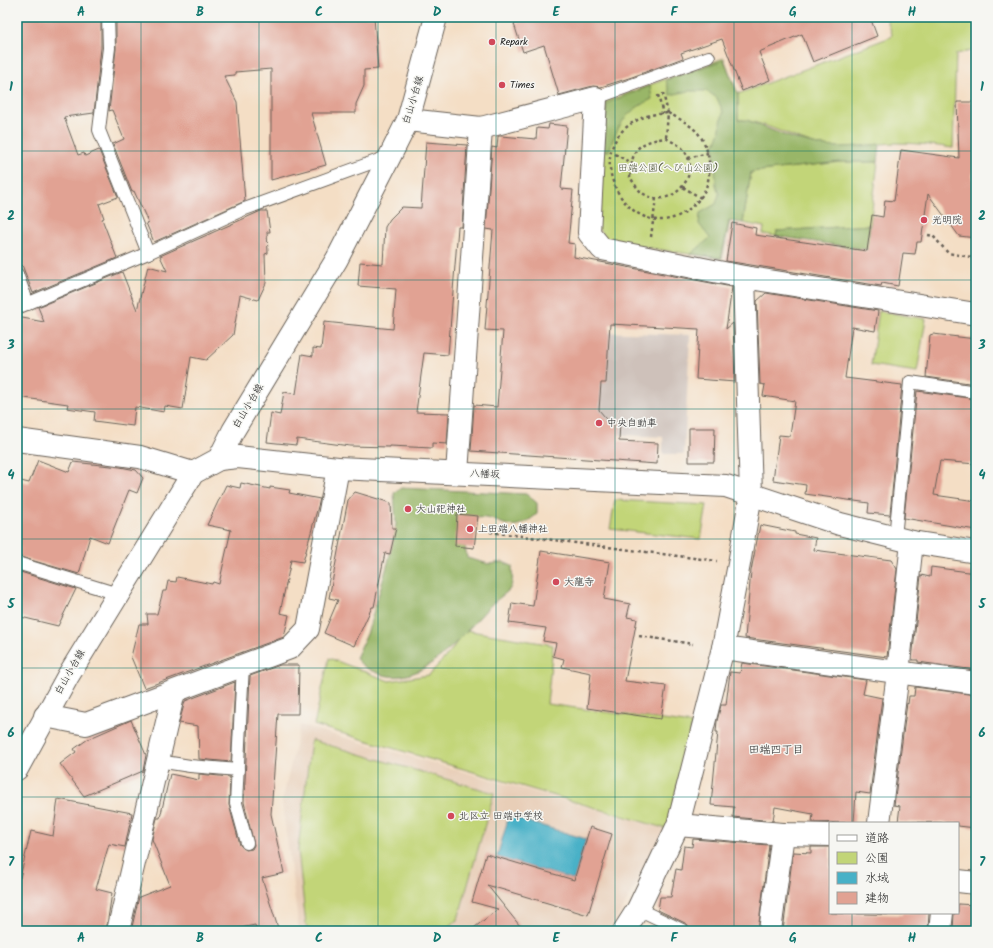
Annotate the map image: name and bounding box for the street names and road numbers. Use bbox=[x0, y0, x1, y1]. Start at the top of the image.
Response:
street label: 白山小台線 bbox=[398, 74, 428, 126]
street label: 白山小台線 bbox=[228, 380, 268, 432]
street label: 八幡坂 bbox=[470, 465, 500, 483]
street label: 白山小台線 bbox=[51, 646, 89, 698]

